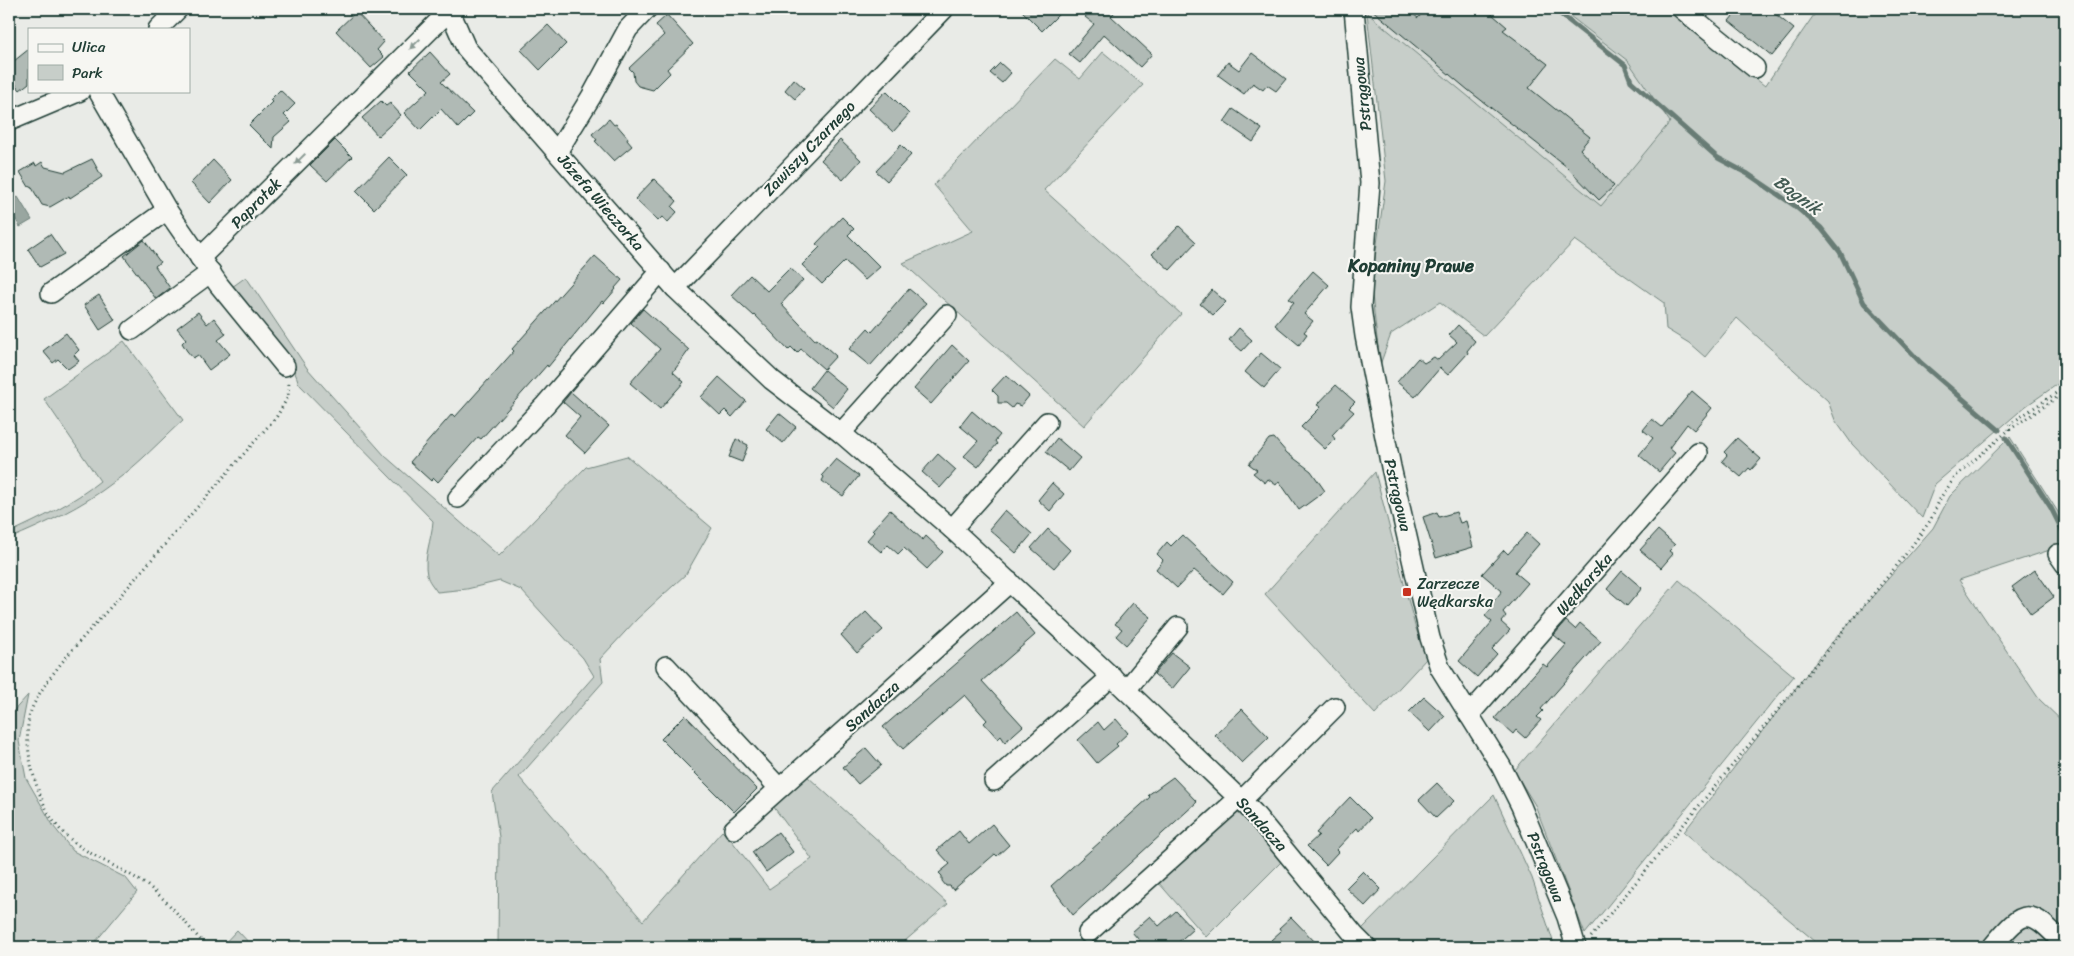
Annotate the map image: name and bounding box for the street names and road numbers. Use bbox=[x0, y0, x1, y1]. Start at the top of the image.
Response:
street label: Pstrągowa bbox=[1344, 55, 1380, 132]
street label: Zawiszy Czarnego bbox=[755, 93, 863, 203]
street label: Józefa Wieczorka bbox=[549, 146, 652, 258]
street label: Paprotek bbox=[223, 170, 289, 236]
street label: Pstrągowa bbox=[1376, 456, 1421, 535]
street label: Wędkarska bbox=[1548, 545, 1620, 622]
street label: Sandacza bbox=[837, 673, 907, 739]
street label: Sandacza bbox=[1229, 789, 1295, 859]
street label: Pstrągowa bbox=[1519, 827, 1574, 908]

